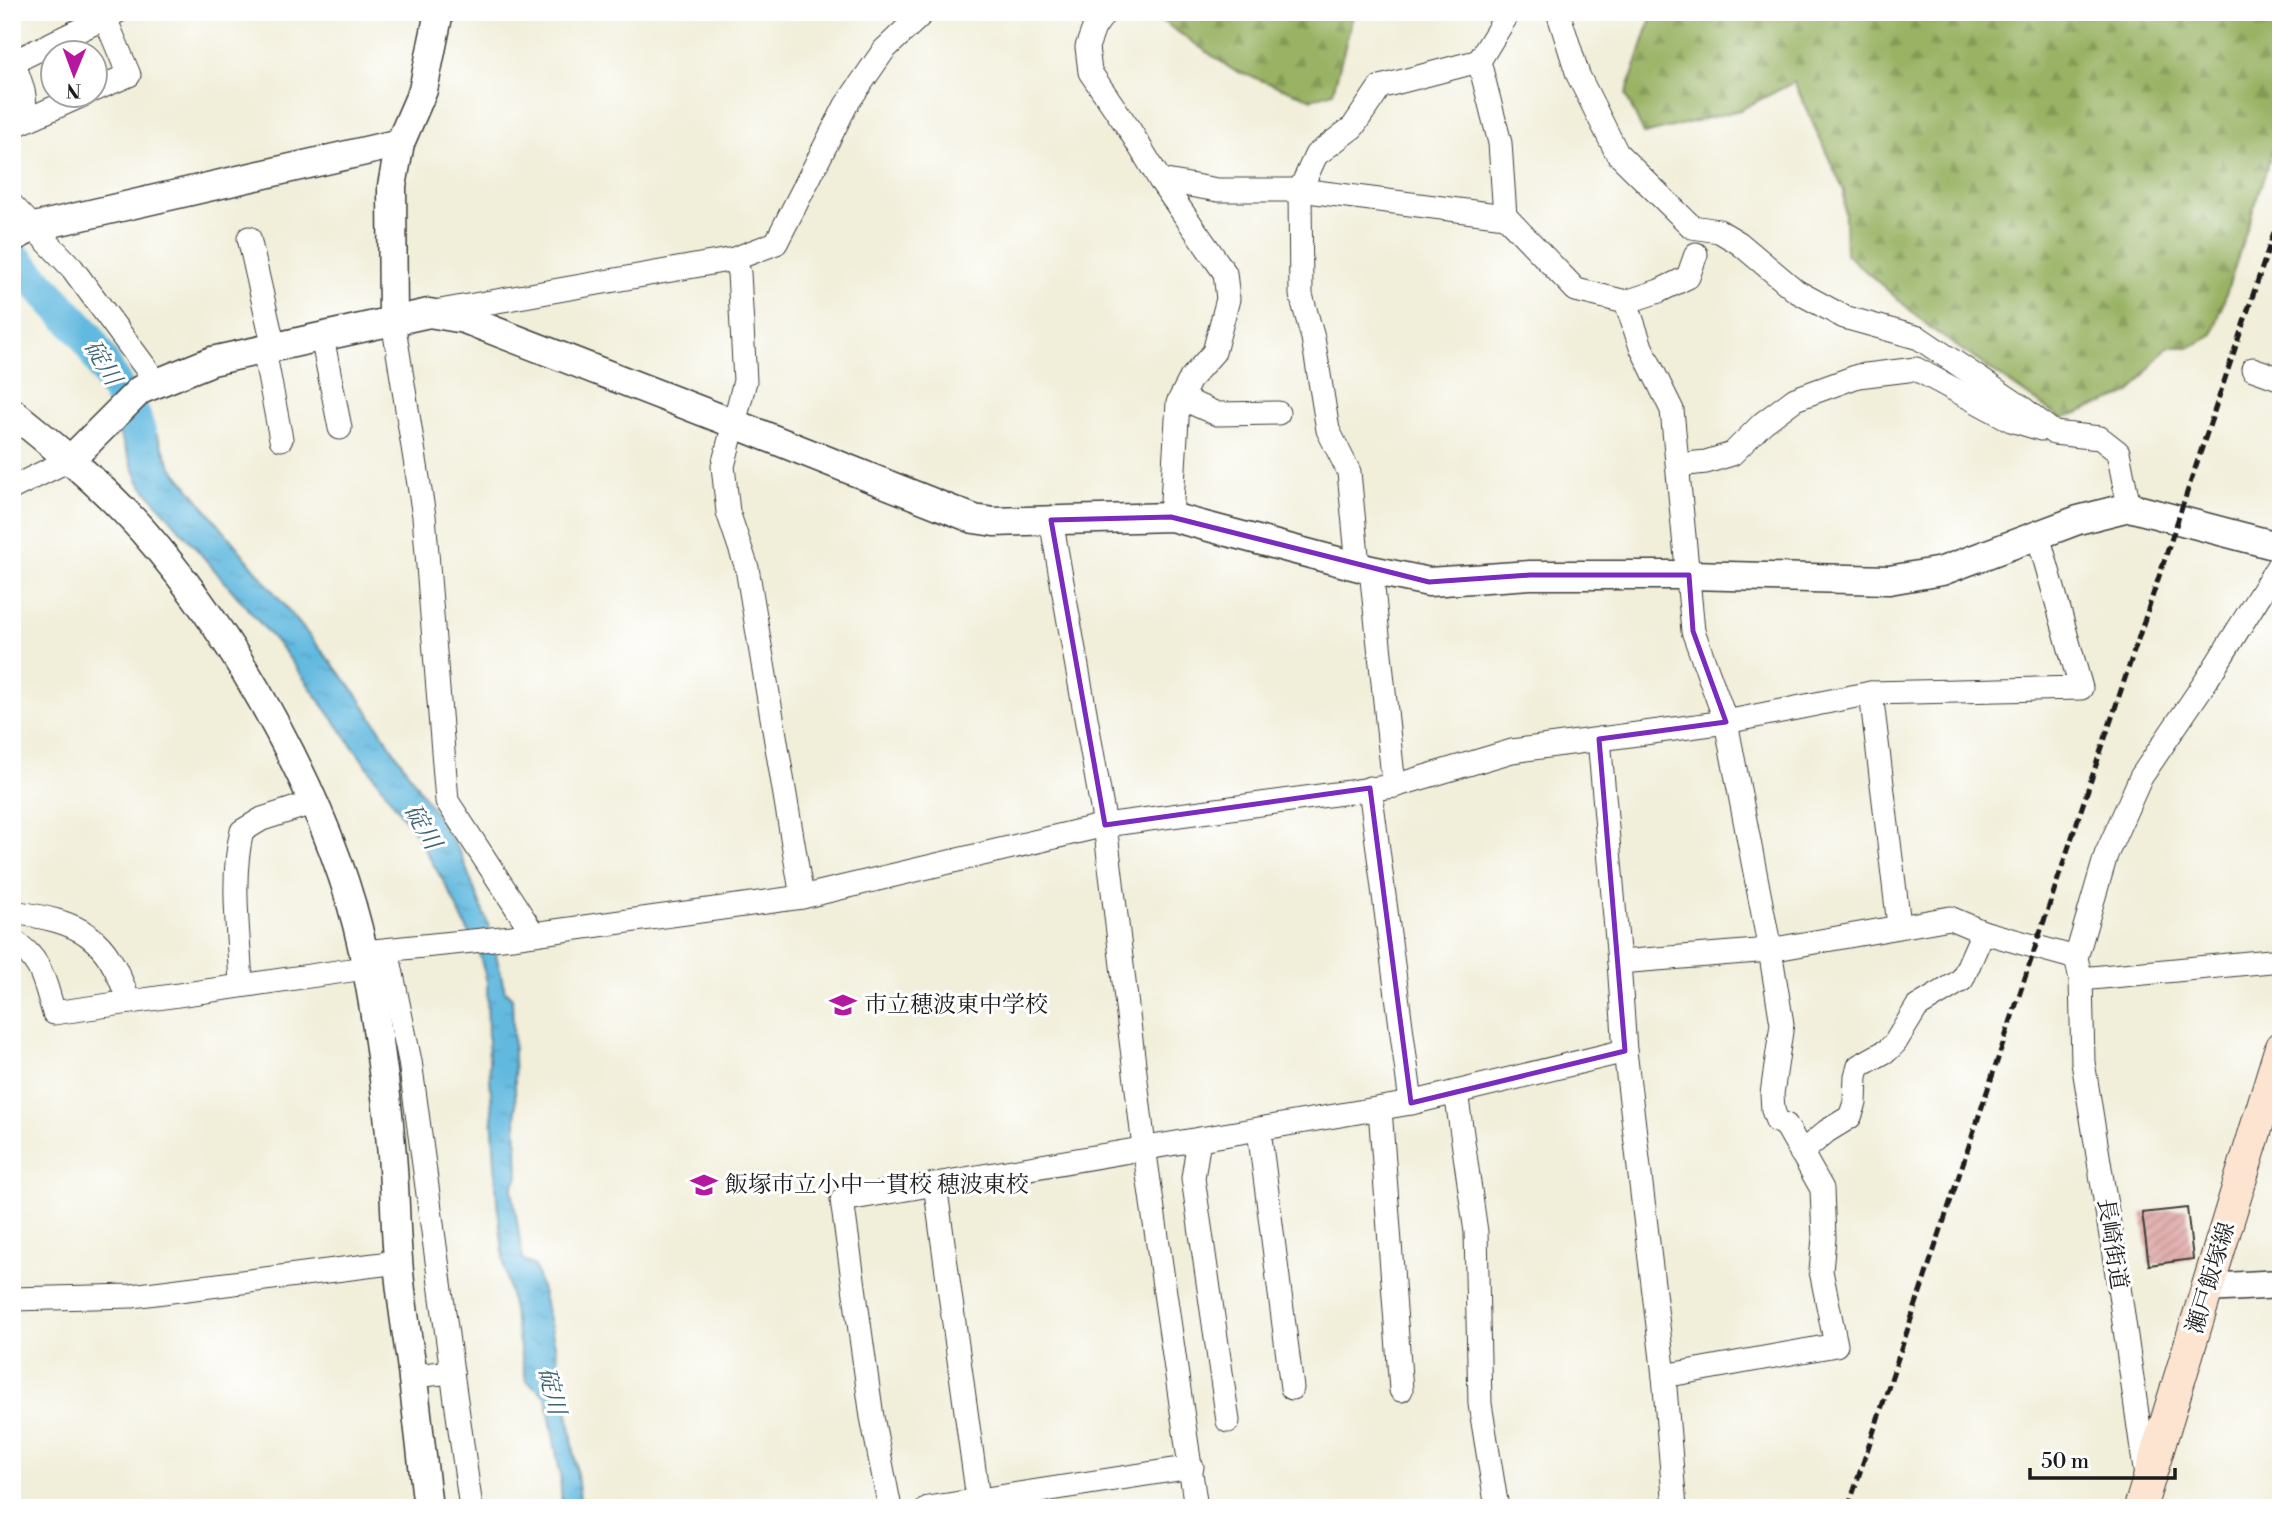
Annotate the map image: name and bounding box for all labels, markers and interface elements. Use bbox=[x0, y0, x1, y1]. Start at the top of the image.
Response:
north arrow bbox=[38, 38, 108, 108]
text: N bbox=[66, 78, 81, 102]
water label: 碇川 bbox=[77, 335, 129, 394]
water label: 碇川 bbox=[397, 799, 448, 858]
school or university icon: 市立穂波東中学校 bbox=[828, 990, 858, 1020]
place label: 市立穂波東中学校 bbox=[864, 991, 1048, 1019]
school or university icon: 飯塚市立小中一貫校 穂波東校 bbox=[689, 1170, 719, 1200]
place label: 飯塚市立小中一貫校 穂波東校 bbox=[725, 1171, 1029, 1199]
street label: 長崎街道 bbox=[2091, 1196, 2133, 1292]
street label: 瀬戸飯塚線 bbox=[2181, 1219, 2241, 1337]
water label: 碇川 bbox=[531, 1364, 572, 1421]
scale bar bbox=[2030, 1436, 2176, 1480]
text: 50 m bbox=[2041, 1449, 2089, 1475]

